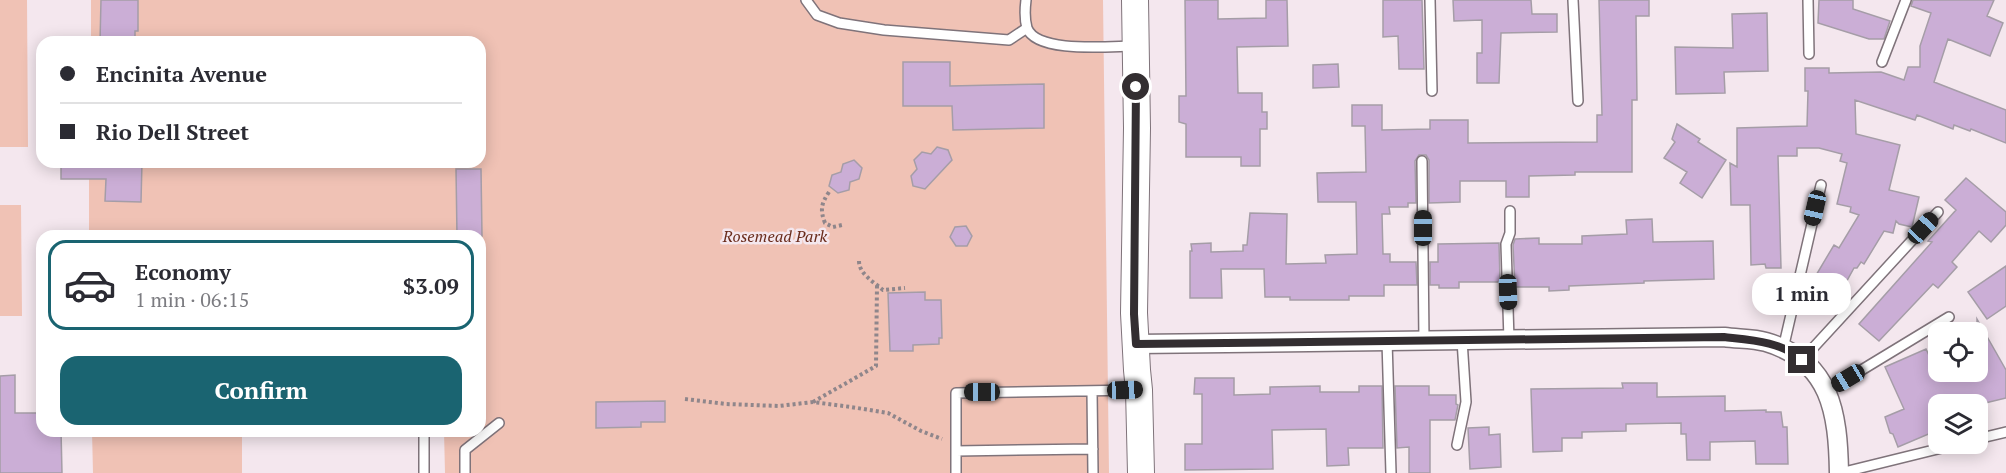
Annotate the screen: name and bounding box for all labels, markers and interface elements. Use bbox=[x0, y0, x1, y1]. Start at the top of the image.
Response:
text: Encinita Avenue bbox=[96, 59, 267, 88]
route start bbox=[1122, 73, 1149, 100]
text: Rio Dell Street bbox=[96, 117, 249, 146]
car bbox=[1802, 188, 1828, 228]
car bbox=[1904, 209, 1942, 247]
car bbox=[1414, 210, 1432, 246]
park label: Rosemead Park bbox=[722, 225, 828, 247]
text: Economy bbox=[135, 257, 231, 286]
icon: car bbox=[63, 258, 117, 312]
text: $3.09 bbox=[403, 271, 459, 300]
callout: 1 min bbox=[1752, 273, 1852, 315]
car bbox=[1498, 274, 1518, 310]
text: 1 min bbox=[1774, 280, 1829, 307]
text: 1 min · 06:15 bbox=[135, 286, 249, 313]
map controls bbox=[1928, 322, 1988, 454]
button: locate bbox=[1928, 322, 1988, 382]
route end bbox=[1788, 346, 1815, 373]
button: Confirm bbox=[60, 356, 462, 425]
car bbox=[1828, 361, 1868, 395]
car bbox=[1107, 380, 1143, 400]
car bbox=[964, 383, 1000, 401]
button: layers bbox=[1928, 394, 1988, 454]

